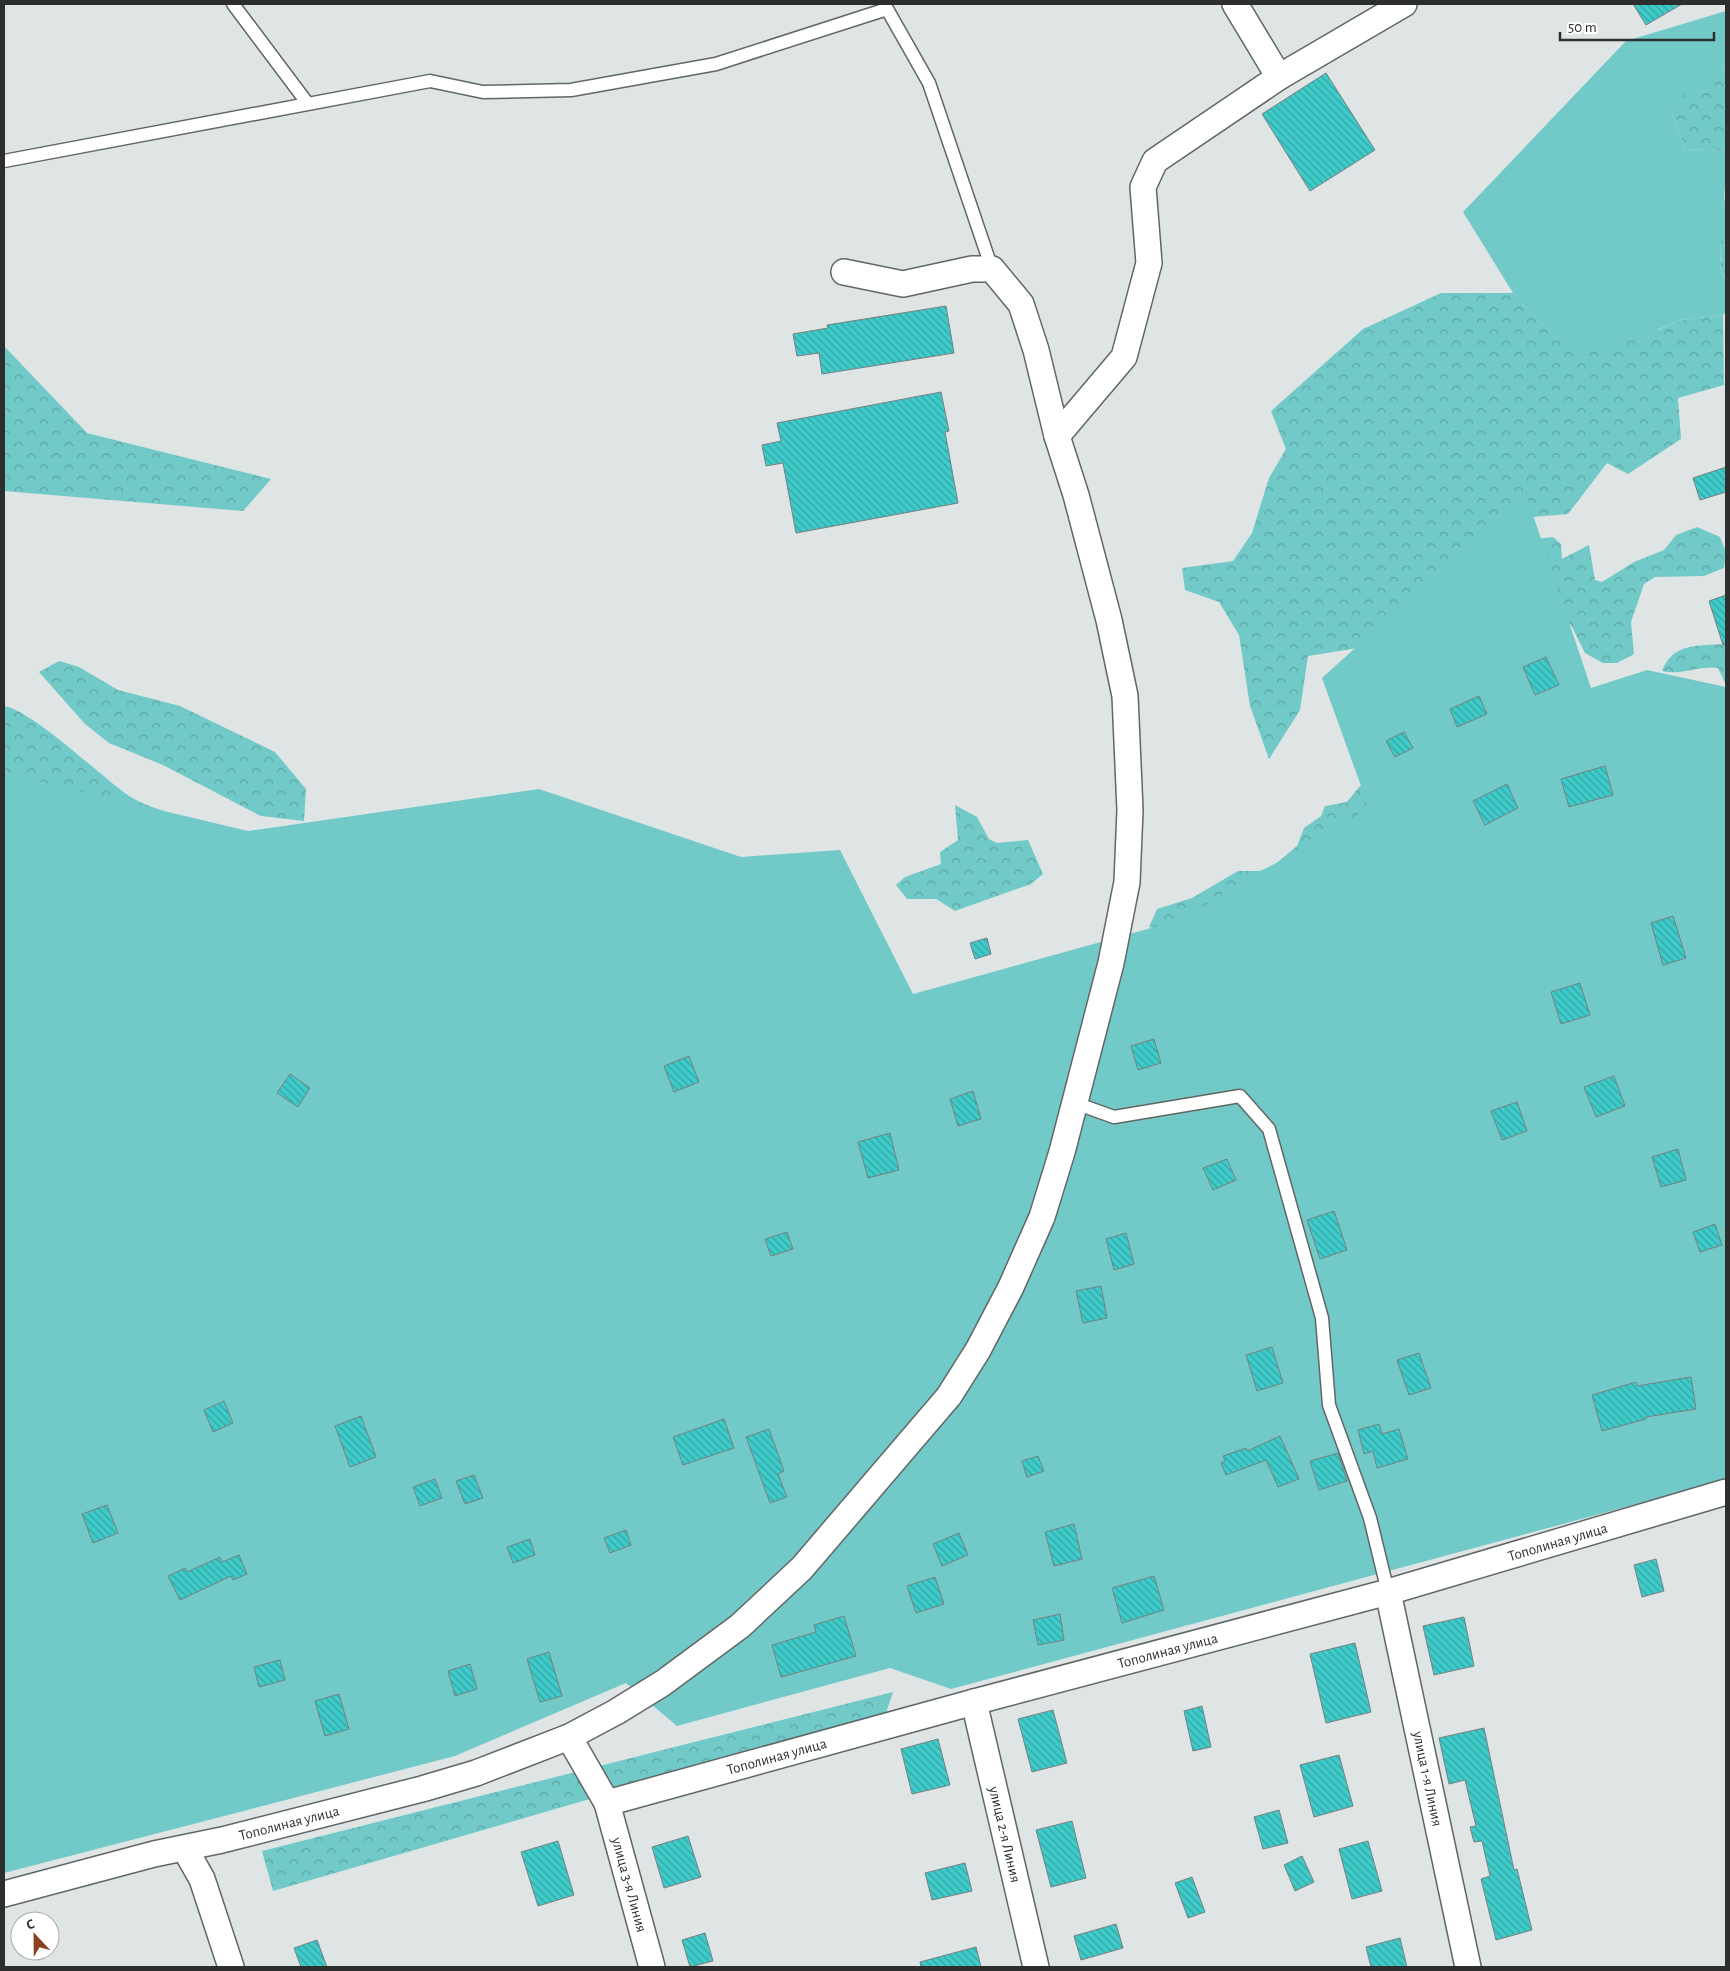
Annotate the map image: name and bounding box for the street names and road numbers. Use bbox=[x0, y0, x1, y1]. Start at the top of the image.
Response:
street label: Тополиная улица bbox=[1506, 1520, 1609, 1564]
street label: Тополиная улица bbox=[1116, 1630, 1219, 1671]
street label: улица 1-я Линия bbox=[1410, 1729, 1445, 1828]
street label: Тополиная улица bbox=[725, 1735, 828, 1777]
street label: улица 2-я Линия bbox=[986, 1784, 1023, 1884]
street label: Тополиная улица bbox=[238, 1803, 341, 1843]
street label: улица 3-я Линия bbox=[609, 1835, 650, 1934]

